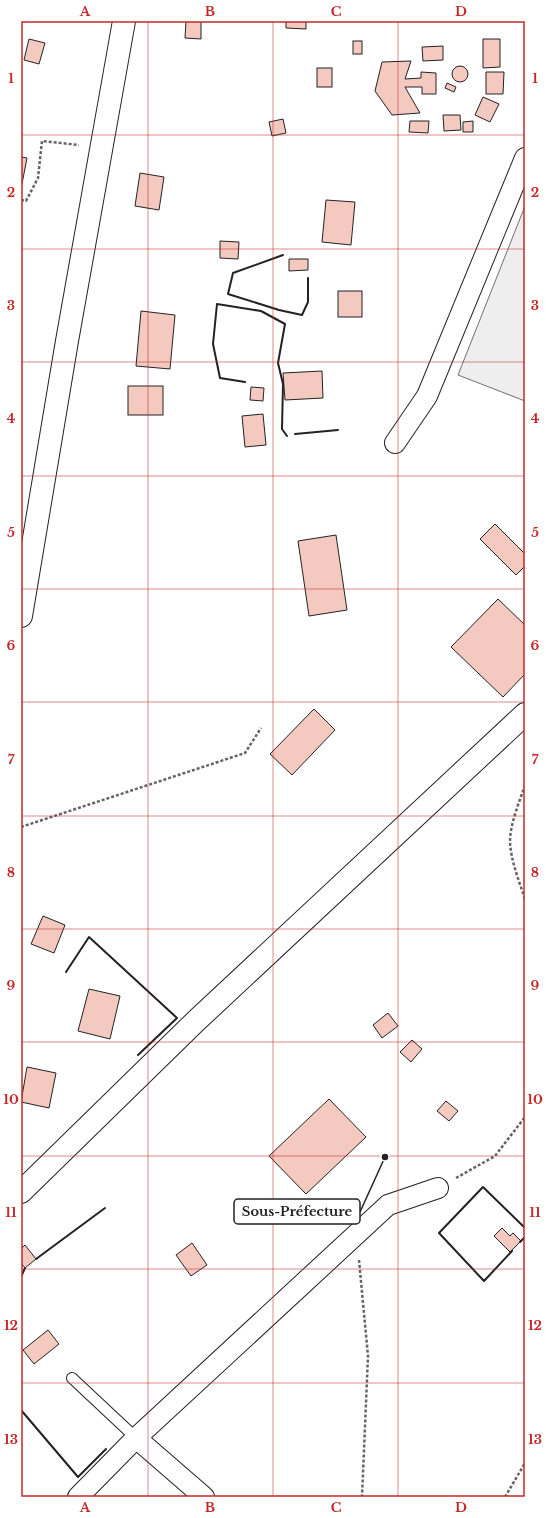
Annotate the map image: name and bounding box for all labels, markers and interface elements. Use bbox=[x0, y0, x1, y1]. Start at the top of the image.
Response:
text: A bbox=[79, 3, 91, 20]
text: B bbox=[205, 3, 215, 20]
text: C bbox=[331, 3, 342, 20]
text: D bbox=[455, 3, 467, 20]
text: 1 bbox=[8, 70, 14, 87]
text: 1 bbox=[532, 70, 538, 87]
text: 2 bbox=[7, 184, 15, 201]
text: 2 bbox=[531, 184, 539, 201]
text: 3 bbox=[7, 297, 15, 314]
text: 3 bbox=[531, 297, 539, 314]
text: 4 bbox=[7, 410, 16, 427]
text: 4 bbox=[531, 410, 540, 427]
text: 5 bbox=[7, 524, 15, 541]
text: 5 bbox=[531, 524, 539, 541]
text: 6 bbox=[7, 637, 16, 654]
text: 6 bbox=[531, 637, 540, 654]
text: 7 bbox=[8, 751, 15, 768]
text: 7 bbox=[532, 751, 539, 768]
text: 8 bbox=[7, 864, 15, 881]
text: 8 bbox=[531, 864, 539, 881]
text: 9 bbox=[7, 977, 16, 994]
text: 9 bbox=[531, 977, 540, 994]
text: 10 bbox=[3, 1091, 19, 1108]
text: 10 bbox=[527, 1091, 543, 1108]
callout: Sous-Préfecture bbox=[234, 1199, 360, 1224]
text: Sous-Préfecture bbox=[242, 1203, 353, 1220]
text: 11 bbox=[5, 1204, 17, 1221]
text: 11 bbox=[529, 1204, 541, 1221]
text: 12 bbox=[4, 1317, 18, 1334]
text: 12 bbox=[528, 1317, 542, 1334]
text: 13 bbox=[4, 1431, 18, 1448]
text: 13 bbox=[528, 1431, 542, 1448]
text: A bbox=[79, 1499, 91, 1516]
text: B bbox=[205, 1499, 215, 1516]
text: C bbox=[331, 1499, 342, 1516]
text: D bbox=[455, 1499, 467, 1516]

